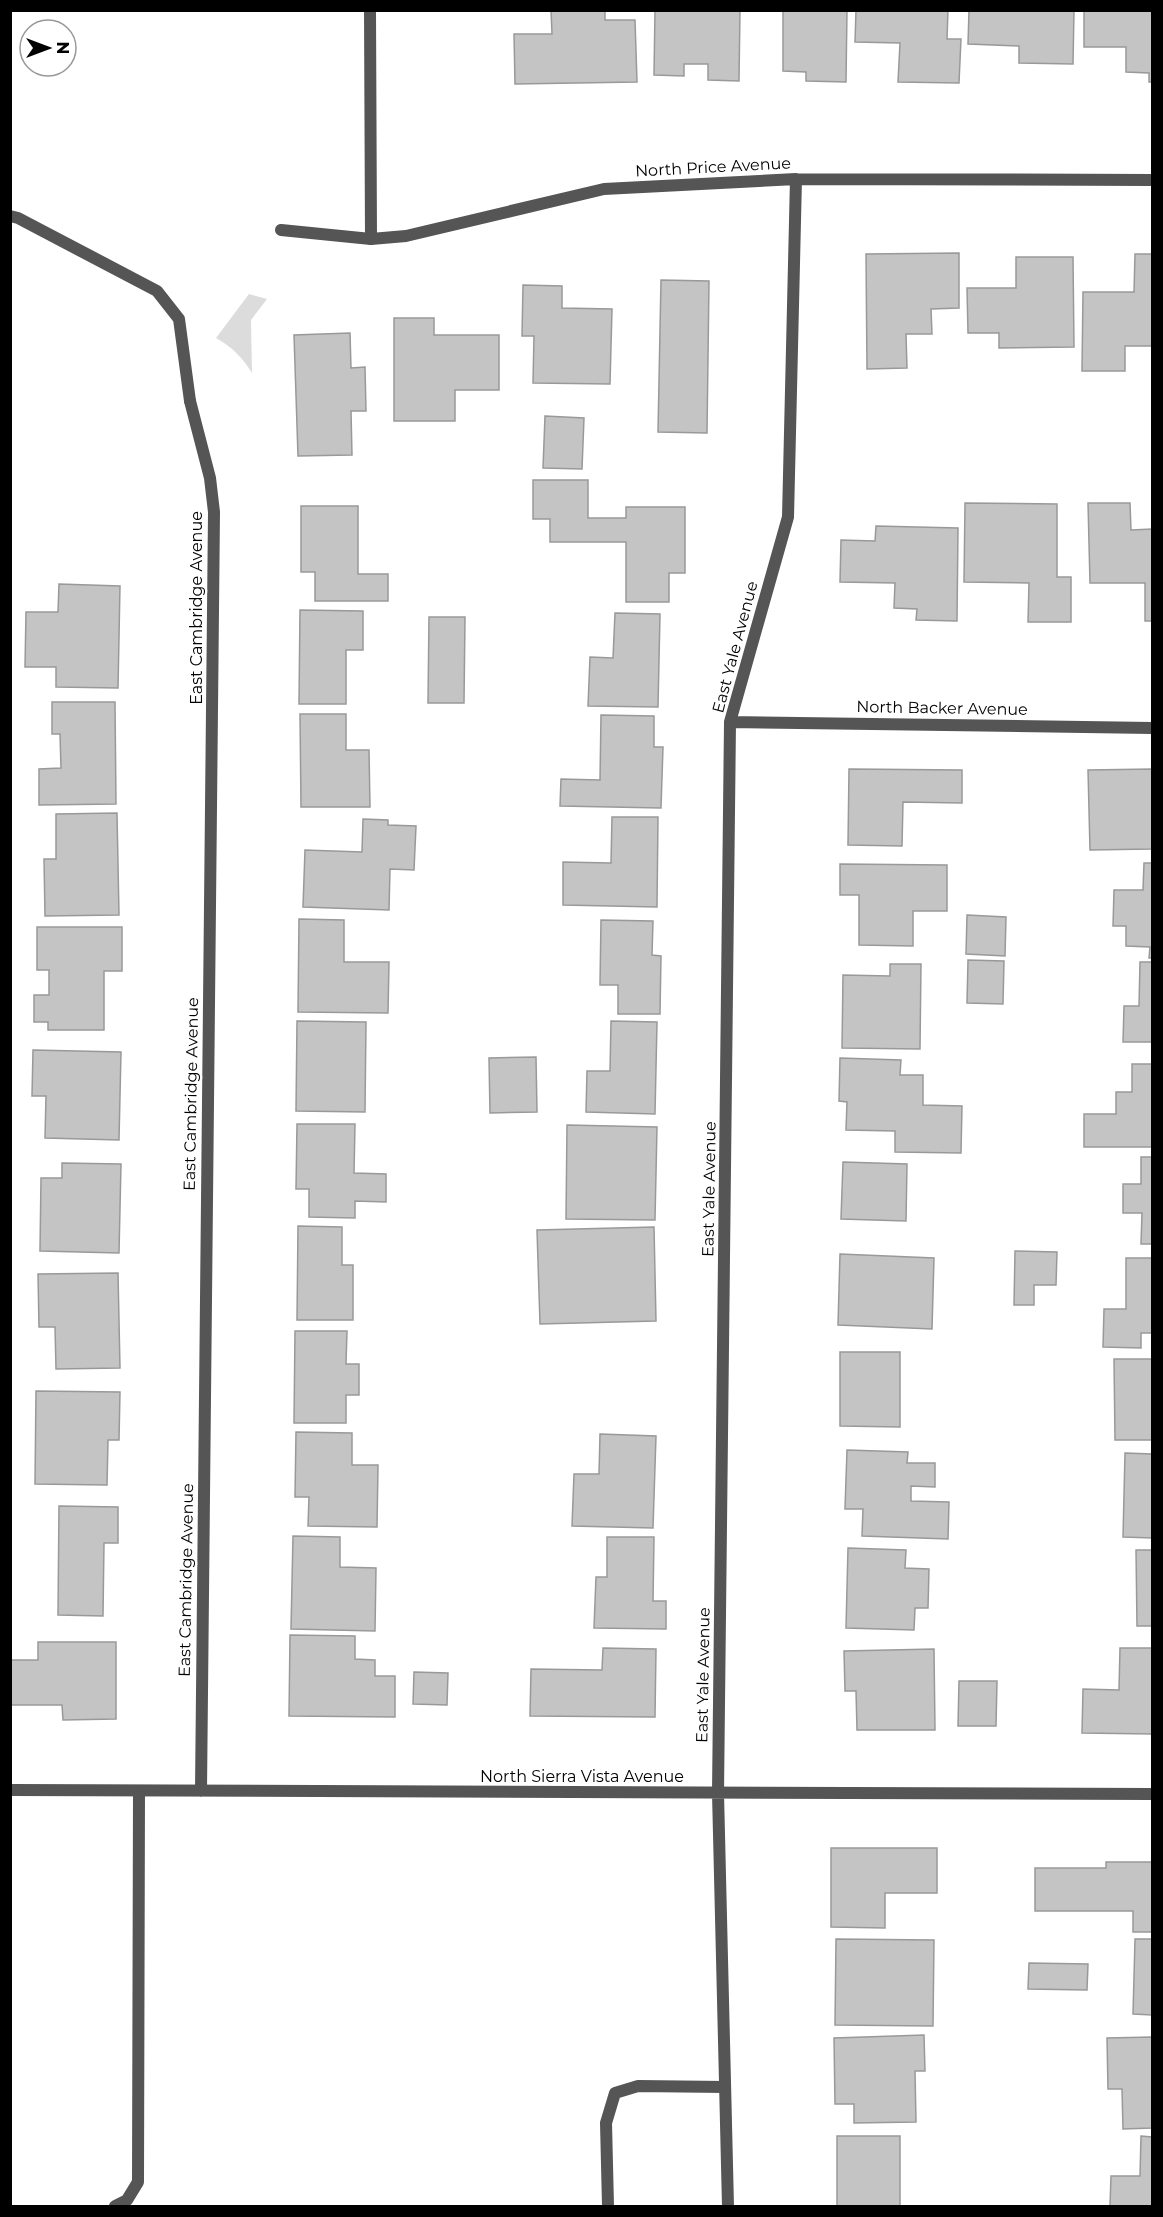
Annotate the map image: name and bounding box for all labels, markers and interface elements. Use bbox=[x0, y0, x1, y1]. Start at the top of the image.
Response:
north arrow bbox=[18, 18, 78, 78]
text: N bbox=[53, 42, 72, 54]
street label: North Price Avenue bbox=[635, 153, 791, 181]
street label: East Cambridge Avenue bbox=[187, 511, 206, 705]
street label: East Yale Avenue bbox=[708, 579, 762, 715]
street label: North Backer Avenue bbox=[856, 697, 1028, 719]
street label: East Cambridge Avenue bbox=[180, 997, 202, 1191]
street label: East Yale Avenue bbox=[698, 1121, 720, 1257]
street label: East Cambridge Avenue bbox=[175, 1483, 197, 1677]
street label: East Yale Avenue bbox=[692, 1607, 714, 1743]
street label: North Sierra Vista Avenue bbox=[480, 1767, 684, 1786]

